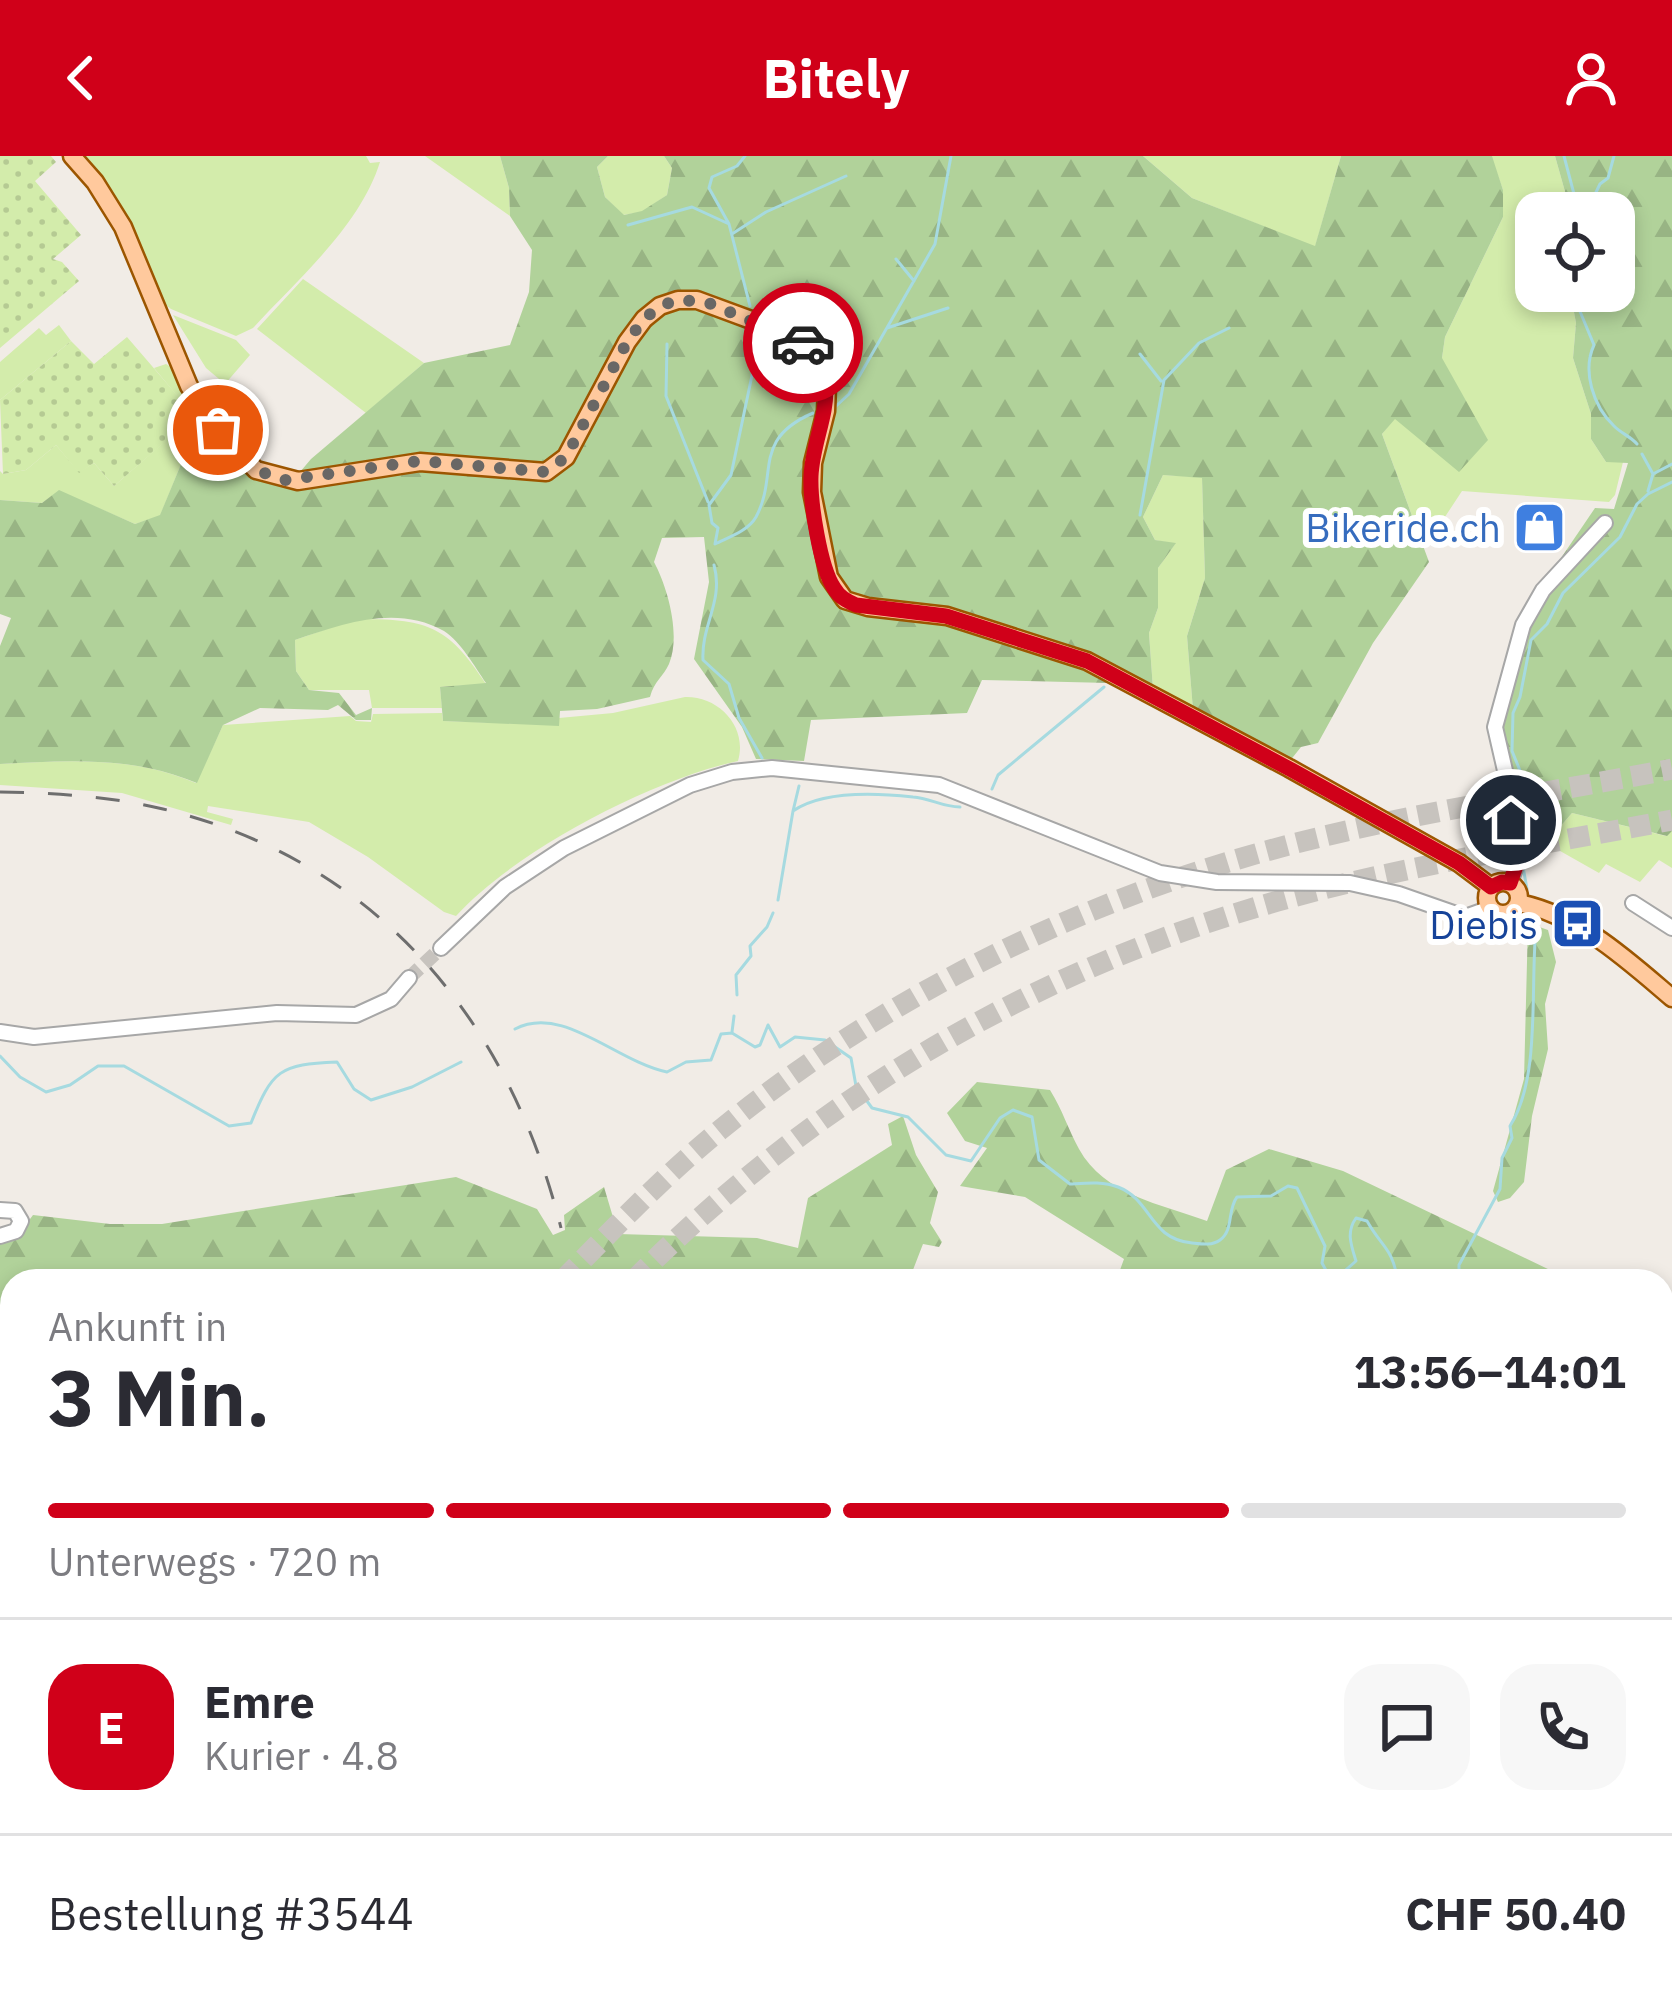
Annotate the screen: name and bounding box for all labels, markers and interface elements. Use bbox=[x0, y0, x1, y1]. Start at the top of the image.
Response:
text: Bitely bbox=[762, 43, 910, 113]
icon: back bbox=[48, 45, 114, 111]
icon: person bbox=[1558, 45, 1624, 111]
map controls bbox=[1515, 192, 1635, 312]
button: locate bbox=[1515, 192, 1635, 312]
courier bbox=[743, 283, 863, 403]
icon: car bbox=[770, 310, 836, 376]
pin bbox=[167, 379, 269, 481]
icon: bag bbox=[185, 397, 251, 463]
shop icon: Bikeride.ch bbox=[1512, 499, 1568, 555]
place label: Bikeride.ch bbox=[1305, 502, 1501, 553]
pin bbox=[1460, 769, 1562, 871]
icon: home bbox=[1478, 787, 1544, 853]
bus stop icon: Diebis bbox=[1549, 896, 1605, 952]
place label: Diebis bbox=[1429, 899, 1538, 950]
text: Ankunft in bbox=[48, 1301, 227, 1352]
text: 13:56–14:01 bbox=[1354, 1342, 1626, 1400]
text: 3 Min. bbox=[48, 1346, 270, 1447]
text: Unterwegs · 720 m bbox=[48, 1536, 381, 1587]
button: chat bbox=[1344, 1664, 1470, 1790]
button: phone bbox=[1500, 1664, 1626, 1790]
text: Emre bbox=[204, 1672, 315, 1730]
text: E bbox=[97, 1698, 125, 1756]
text: Kurier · 4.8 bbox=[204, 1730, 399, 1781]
text: Bestellung #3544 bbox=[48, 1884, 414, 1942]
text: CHF 50.40 bbox=[1405, 1884, 1626, 1942]

